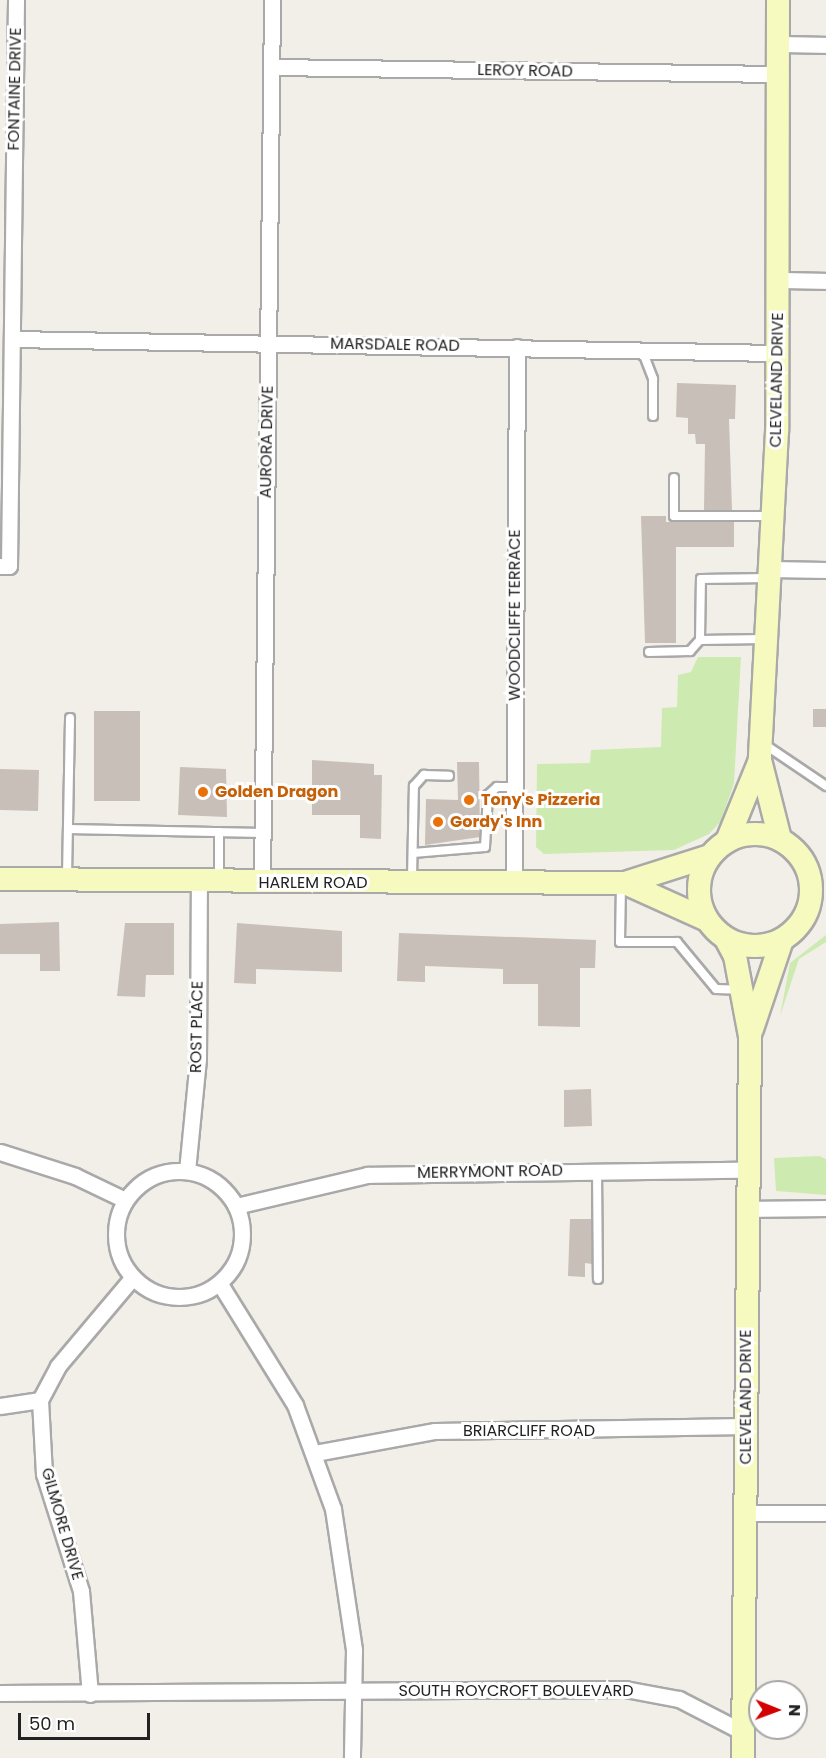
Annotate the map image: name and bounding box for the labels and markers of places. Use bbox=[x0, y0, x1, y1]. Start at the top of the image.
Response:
place label: Golden Dragon bbox=[215, 782, 338, 802]
marker: Golden Dragon bbox=[196, 785, 210, 799]
place label: Tony's Pizzeria bbox=[481, 790, 600, 810]
marker: Tony's Pizzeria bbox=[462, 793, 476, 807]
place label: Gordy's Inn bbox=[450, 812, 542, 832]
marker: Gordy's Inn bbox=[431, 815, 445, 829]

